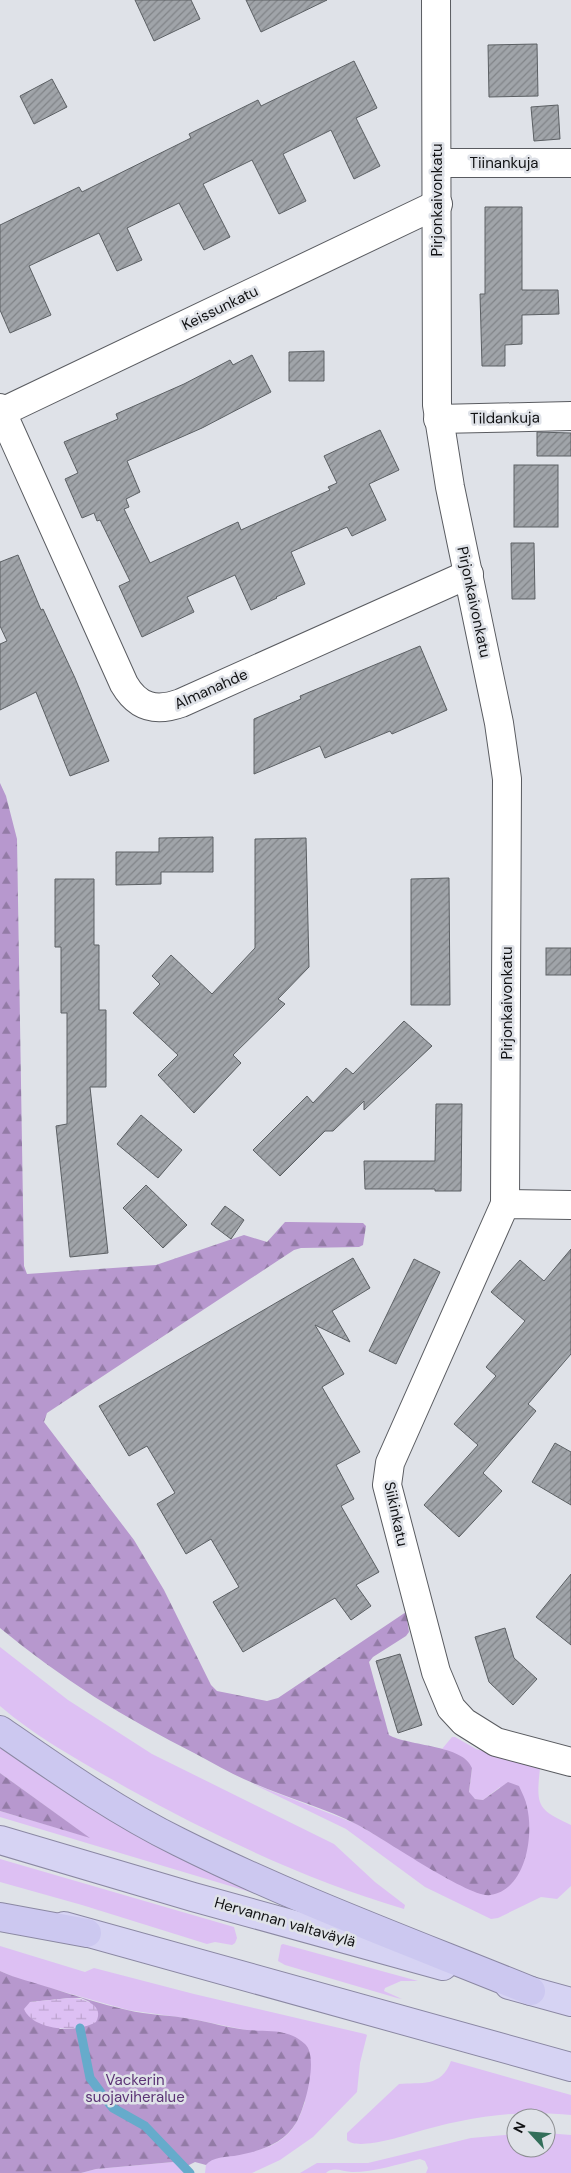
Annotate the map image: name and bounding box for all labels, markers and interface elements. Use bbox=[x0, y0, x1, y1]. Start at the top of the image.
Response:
street label: Pirjonkaivonkatu bbox=[427, 143, 447, 257]
street label: Tiinankuja bbox=[470, 153, 538, 173]
street label: Keissunkatu bbox=[179, 281, 261, 335]
street label: Tildankuja bbox=[470, 407, 540, 429]
street label: Pirjonkaivonkatu bbox=[452, 545, 496, 659]
street label: Almanahde bbox=[171, 664, 251, 714]
street label: Pirjonkaivonkatu bbox=[497, 946, 517, 1060]
street label: Siikinkatu bbox=[379, 1480, 413, 1548]
street label: Hervannan valtaväylä bbox=[212, 1892, 358, 1952]
park label: Vackerin suojaviheralue bbox=[85, 2070, 185, 2107]
north arrow bbox=[506, 2108, 556, 2158]
text: N bbox=[509, 2119, 530, 2136]

